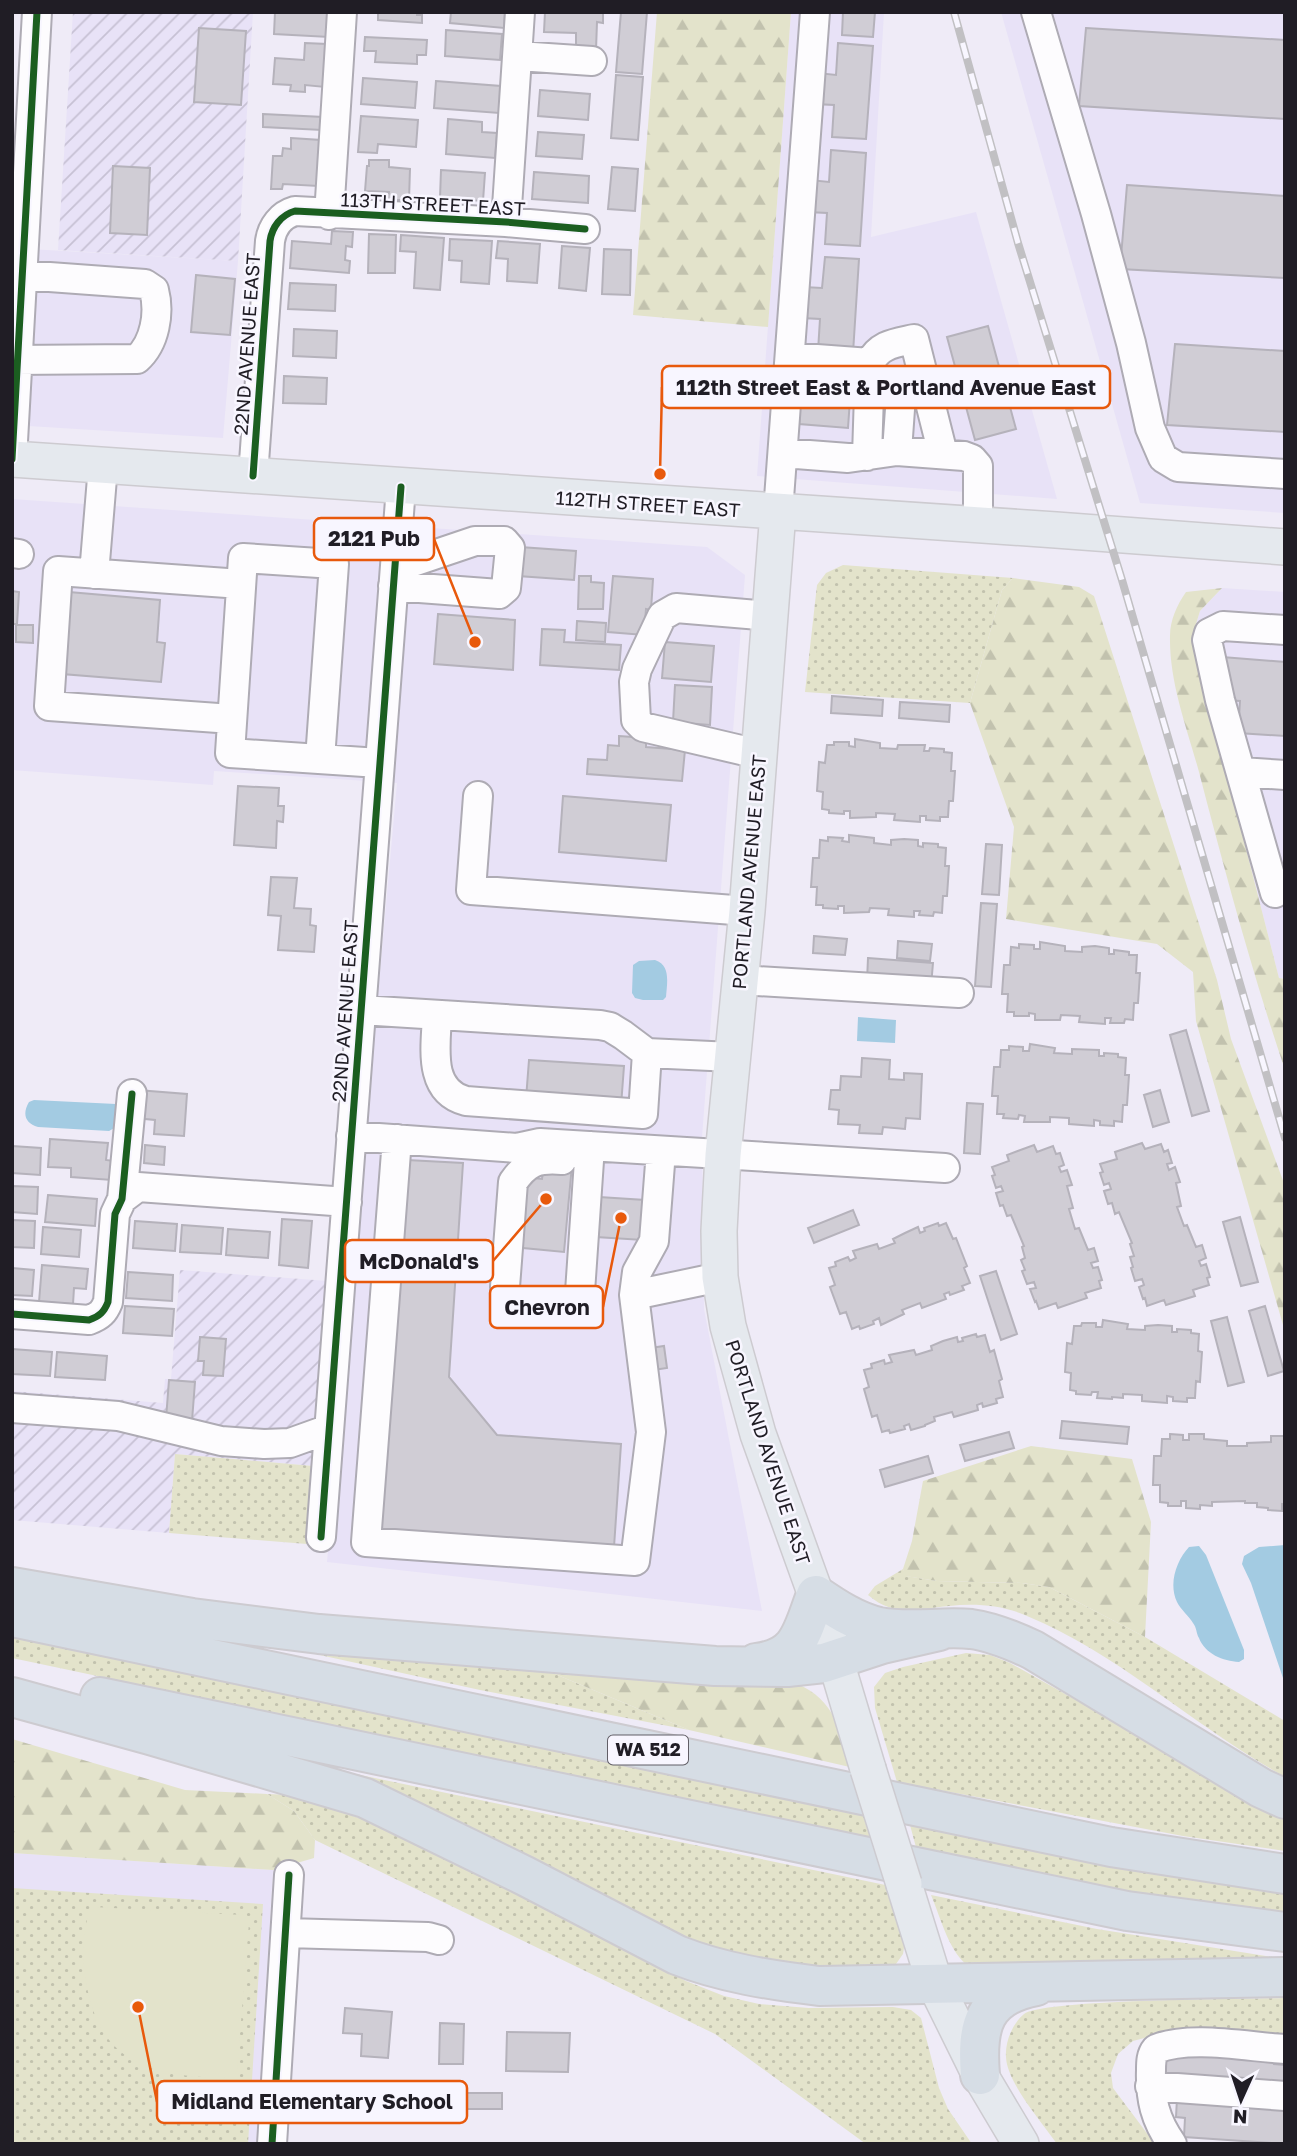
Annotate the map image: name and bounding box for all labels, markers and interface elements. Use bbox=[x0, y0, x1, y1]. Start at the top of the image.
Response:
street label: 113TH STREET EAST bbox=[340, 187, 526, 220]
street label: 22ND AVENUE EAST bbox=[229, 252, 264, 436]
callout: 112th Street East & Portland Avenue East bbox=[662, 366, 1110, 408]
text: 112th Street East & Portland Avenue East bbox=[676, 374, 1096, 400]
street label: 112TH STREET EAST bbox=[555, 486, 741, 521]
callout: 2121 Pub bbox=[314, 518, 434, 560]
text: 2121 Pub bbox=[328, 525, 420, 551]
street label: PORTLAND AVENUE EAST bbox=[727, 753, 770, 990]
street label: 22ND AVENUE EAST bbox=[327, 919, 362, 1103]
callout: McDonald's bbox=[345, 1240, 493, 1282]
text: McDonald's bbox=[359, 1248, 479, 1274]
callout: Chevron bbox=[490, 1286, 603, 1328]
text: Chevron bbox=[504, 1294, 590, 1320]
street label: PORTLAND AVENUE EAST bbox=[721, 1336, 816, 1568]
road number: WA 512 bbox=[608, 1736, 688, 1764]
north arrow bbox=[1206, 2065, 1276, 2135]
callout: Midland Elementary School bbox=[157, 2081, 467, 2123]
text: Midland Elementary School bbox=[171, 2088, 453, 2114]
text: N bbox=[1232, 2106, 1248, 2129]

